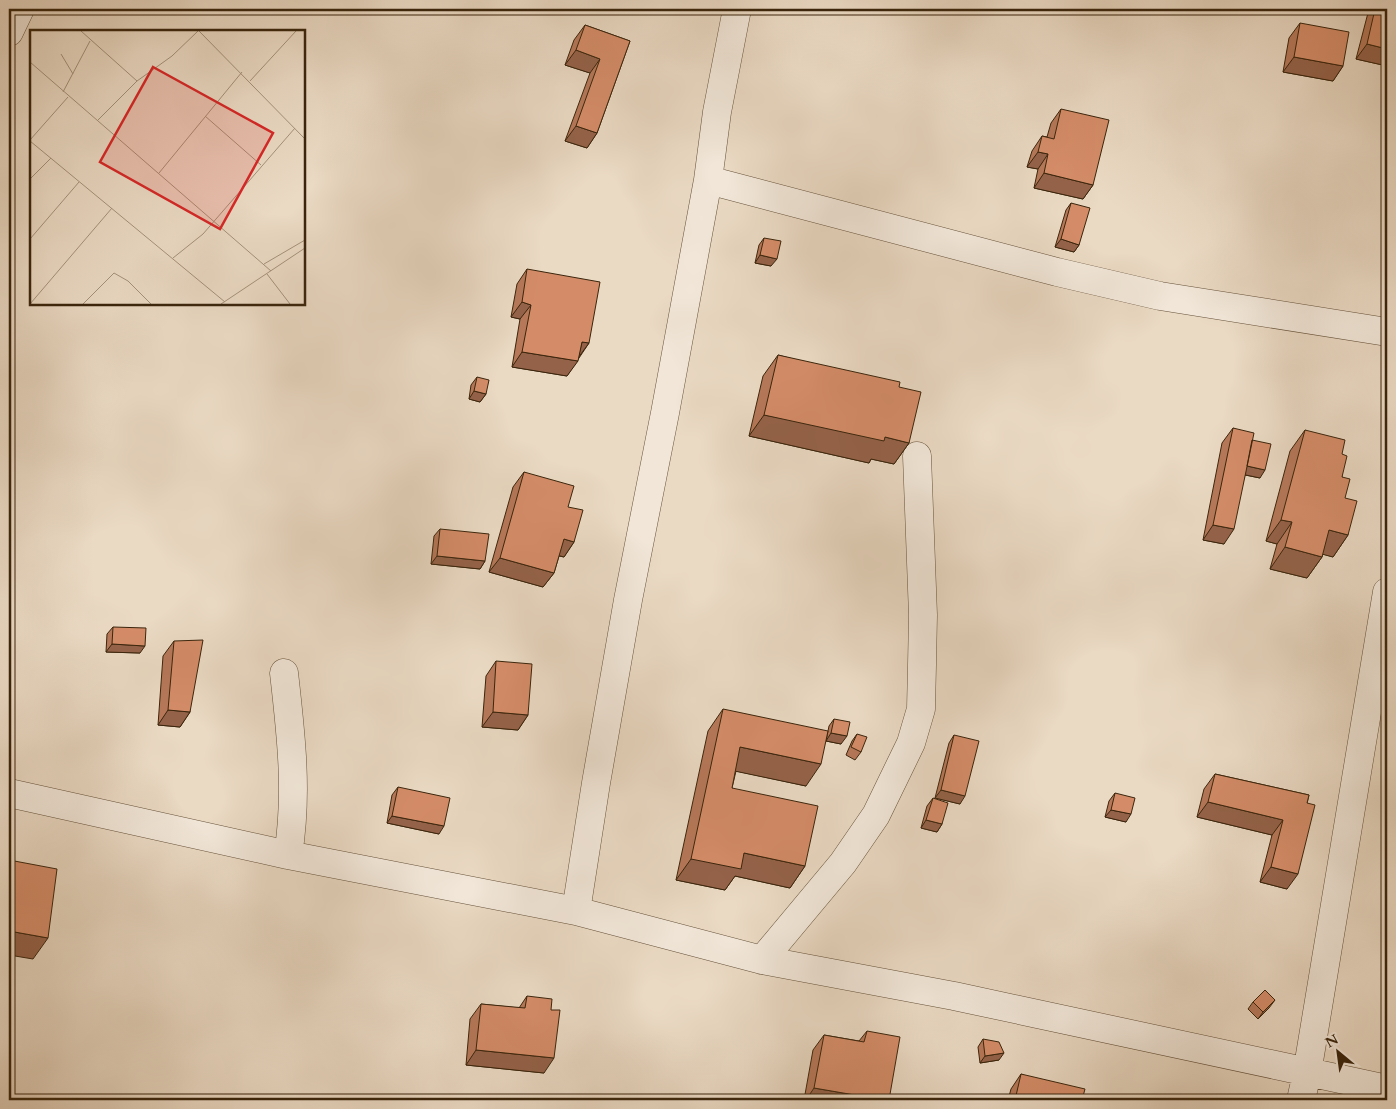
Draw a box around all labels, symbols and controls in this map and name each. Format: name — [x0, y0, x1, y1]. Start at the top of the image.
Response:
inset map — [30, 30, 305, 305]
north arrow — [1314, 1026, 1364, 1076]
text: N — [1322, 1030, 1342, 1052]

